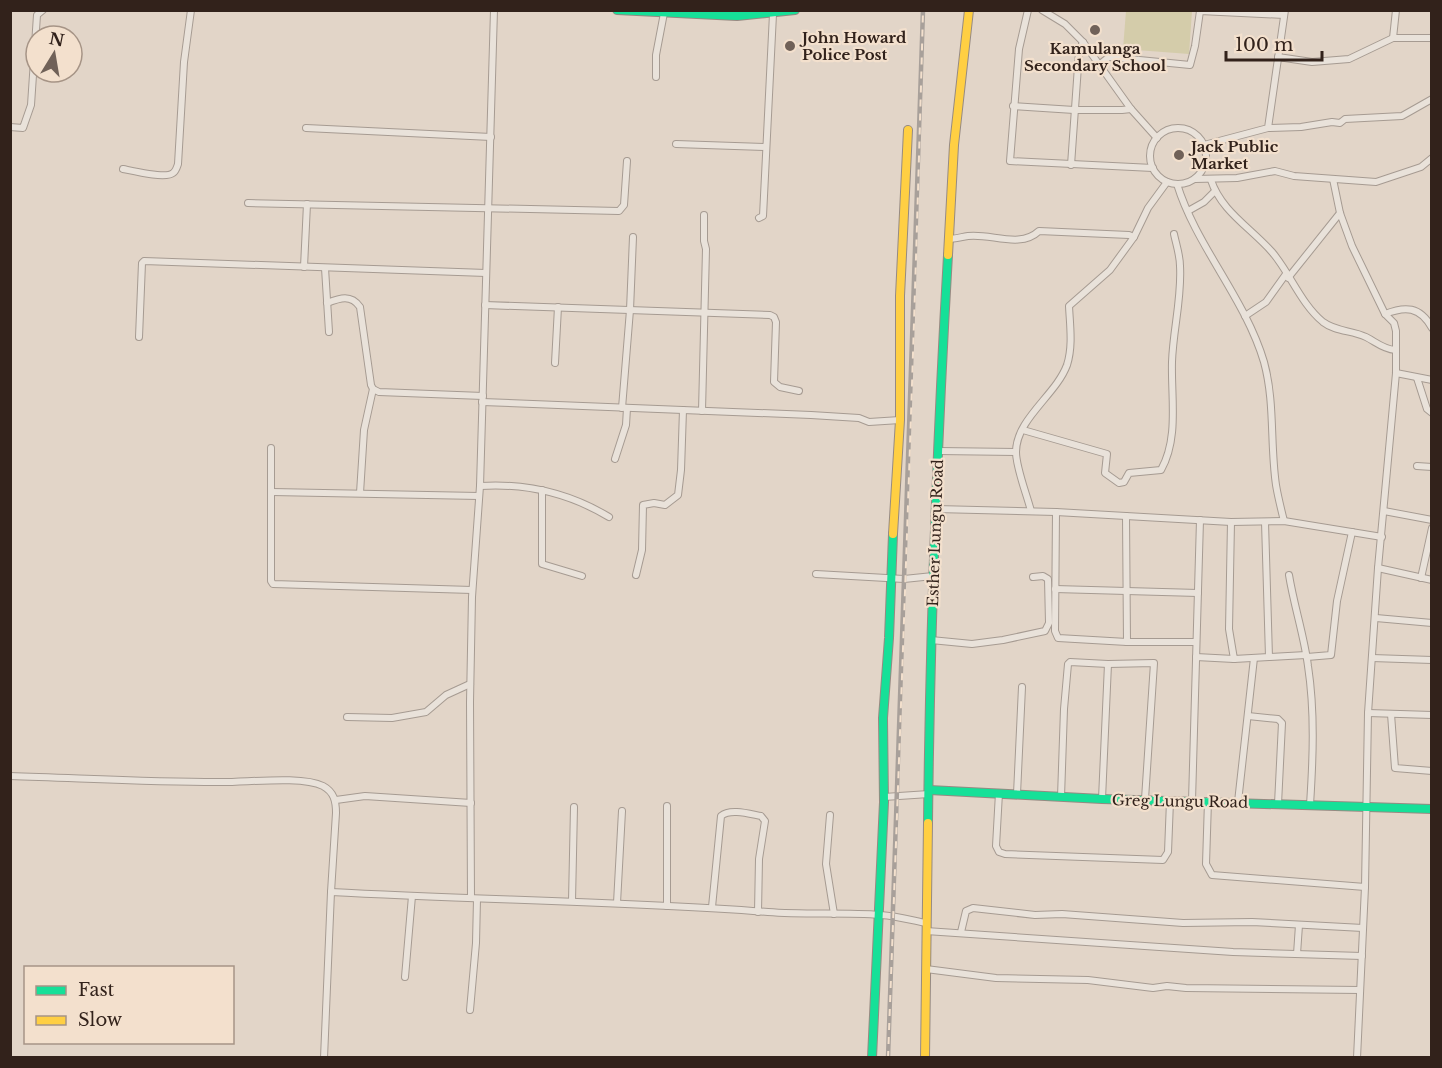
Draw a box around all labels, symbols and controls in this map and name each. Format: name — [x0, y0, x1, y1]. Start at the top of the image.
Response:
marker: Kamulanga Secondary School — [1088, 23, 1102, 37]
north arrow — [24, 24, 84, 84]
scale bar — [1226, 24, 1322, 62]
text: N — [48, 28, 66, 51]
place label: John Howard Police Post — [799, 28, 907, 64]
text: 100 m — [1235, 34, 1293, 56]
marker: John Howard Police Post — [783, 39, 797, 53]
place label: Kamulanga Secondary School — [1024, 39, 1167, 75]
place label: Jack Public Market — [1188, 137, 1279, 173]
marker: Jack Public Market — [1172, 148, 1186, 162]
street label: Esther Lungu Road — [923, 459, 947, 607]
street label: Greg Lungu Road — [1112, 790, 1248, 812]
legend — [24, 966, 234, 1044]
text: Fast — [78, 979, 115, 1001]
text: Slow — [78, 1009, 123, 1031]

